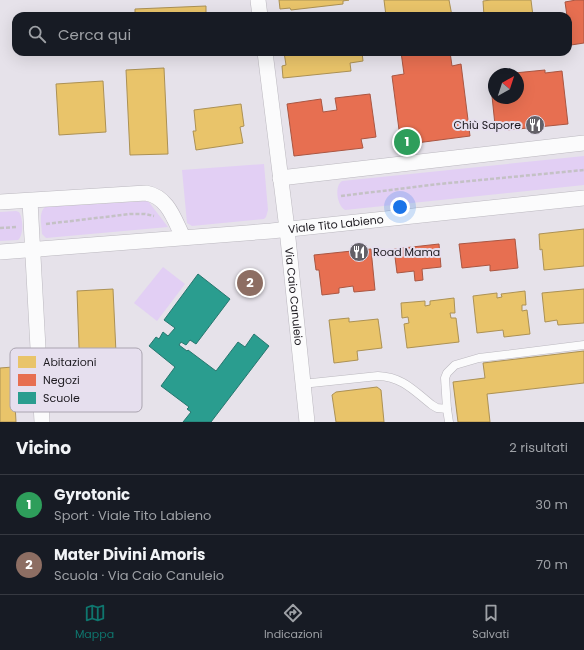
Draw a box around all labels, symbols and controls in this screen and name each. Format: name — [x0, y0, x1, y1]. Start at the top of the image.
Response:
search box — [12, 12, 572, 56]
icon: search — [26, 23, 48, 45]
text: Cerca qui — [58, 24, 131, 45]
north arrow — [488, 68, 524, 104]
restaurant icon: Chiù Sapore — [524, 114, 546, 136]
place label: Chiù Sapore — [453, 117, 521, 133]
pin: 1 — [394, 127, 420, 157]
your location — [390, 197, 410, 217]
street label: Viale Tito Labieno — [287, 211, 384, 237]
restaurant icon: Road Mama — [348, 241, 370, 263]
place label: Road Mama — [373, 244, 440, 260]
street label: Via Caio Canuleio — [281, 246, 307, 346]
pin: 2 — [237, 268, 263, 298]
legend — [10, 348, 142, 412]
text: Abitazioni — [43, 354, 97, 370]
text: Negozi — [43, 372, 80, 388]
text: Scuole — [43, 390, 80, 406]
text: Vicino — [16, 436, 71, 460]
text: 2 risultati — [509, 438, 568, 457]
text: Gyrotonic — [54, 484, 130, 505]
text: 1 — [27, 495, 31, 514]
text: 30 m — [535, 495, 568, 514]
text: Sport · Viale Tito Labieno — [54, 506, 211, 525]
text: Mater Divini Amoris — [54, 544, 205, 565]
text: 2 — [25, 555, 33, 574]
text: 70 m — [536, 555, 568, 574]
text: Scuola · Via Caio Canuleio — [54, 566, 224, 585]
tab: Mappa — [75, 602, 114, 643]
tab: Indicazioni — [264, 602, 322, 643]
tab: Salvati — [472, 602, 509, 643]

